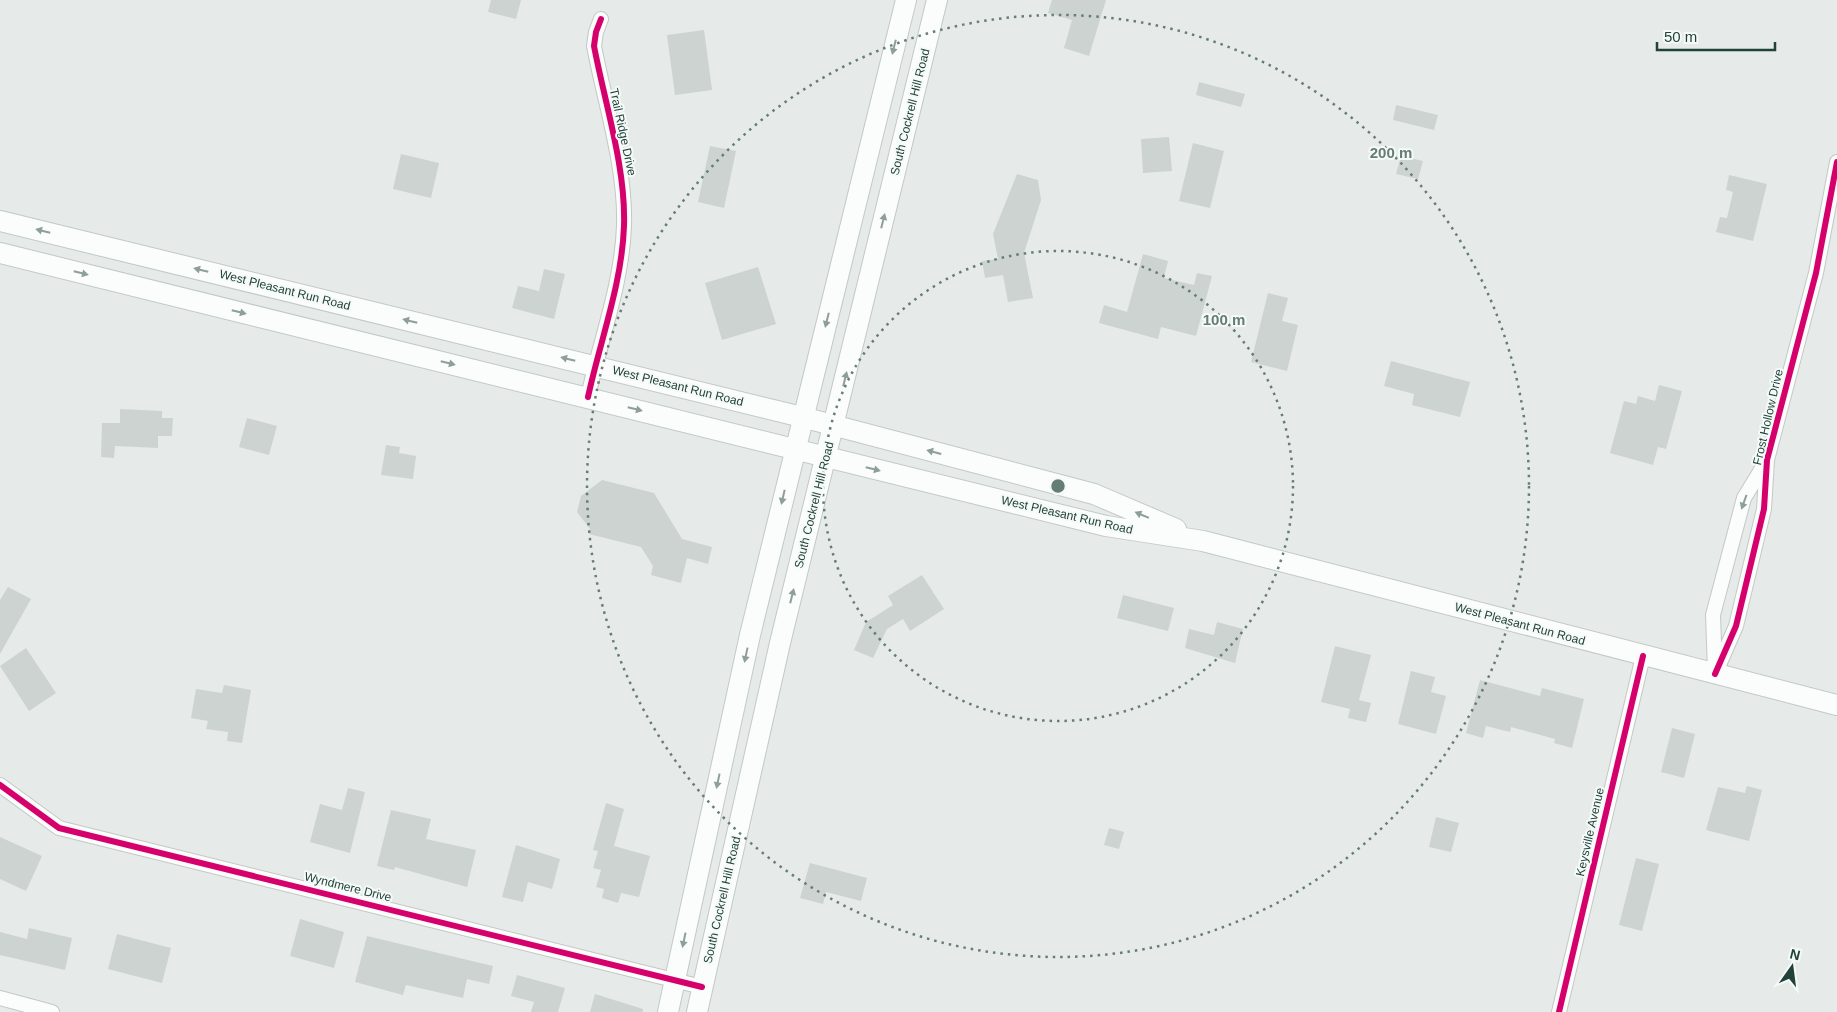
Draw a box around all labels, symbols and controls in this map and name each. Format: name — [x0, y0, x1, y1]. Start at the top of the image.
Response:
scale bar — [1657, 20, 1774, 52]
text: 50 m — [1664, 28, 1697, 45]
one-way arrow — [890, 40, 898, 55]
street label: South Cockrell Hill Road — [887, 47, 933, 177]
street label: Trail Ridge Drive — [607, 87, 639, 177]
text: 200 m — [1370, 144, 1412, 161]
one-way arrow — [880, 213, 888, 228]
one-way arrow — [36, 227, 51, 235]
one-way arrow — [194, 266, 209, 274]
street label: West Pleasant Run Road — [218, 267, 352, 313]
one-way arrow — [74, 270, 89, 278]
one-way arrow — [231, 308, 246, 316]
text: 100 m — [1203, 311, 1245, 328]
one-way arrow — [823, 312, 831, 327]
one-way arrow — [403, 316, 418, 324]
one-way arrow — [561, 355, 576, 363]
one-way arrow — [440, 359, 455, 367]
street label: West Pleasant Run Road — [611, 363, 745, 409]
street label: Frost Hollow Drive — [1750, 367, 1786, 466]
one-way arrow — [841, 371, 849, 386]
one-way arrow — [628, 405, 643, 413]
street label: South Cockrell Hill Road — [791, 440, 837, 570]
one-way arrow — [927, 448, 942, 456]
one-way arrow — [866, 466, 881, 474]
centre of rings — [1049, 477, 1067, 495]
one-way arrow — [779, 489, 787, 504]
street label: West Pleasant Run Road — [1000, 493, 1134, 537]
one-way arrow — [1740, 495, 1748, 510]
one-way arrow — [1135, 510, 1149, 518]
one-way arrow — [788, 589, 796, 604]
street label: West Pleasant Run Road — [1453, 600, 1587, 648]
one-way arrow — [742, 648, 750, 663]
one-way arrow — [714, 773, 722, 789]
street label: Keysville Avenue — [1573, 786, 1607, 878]
street label: South Cockrell Hill Road — [701, 835, 743, 965]
street label: Wyndmere Drive — [303, 869, 393, 905]
one-way arrow — [680, 932, 688, 948]
north arrow — [1767, 942, 1817, 992]
text: N — [1788, 945, 1802, 963]

